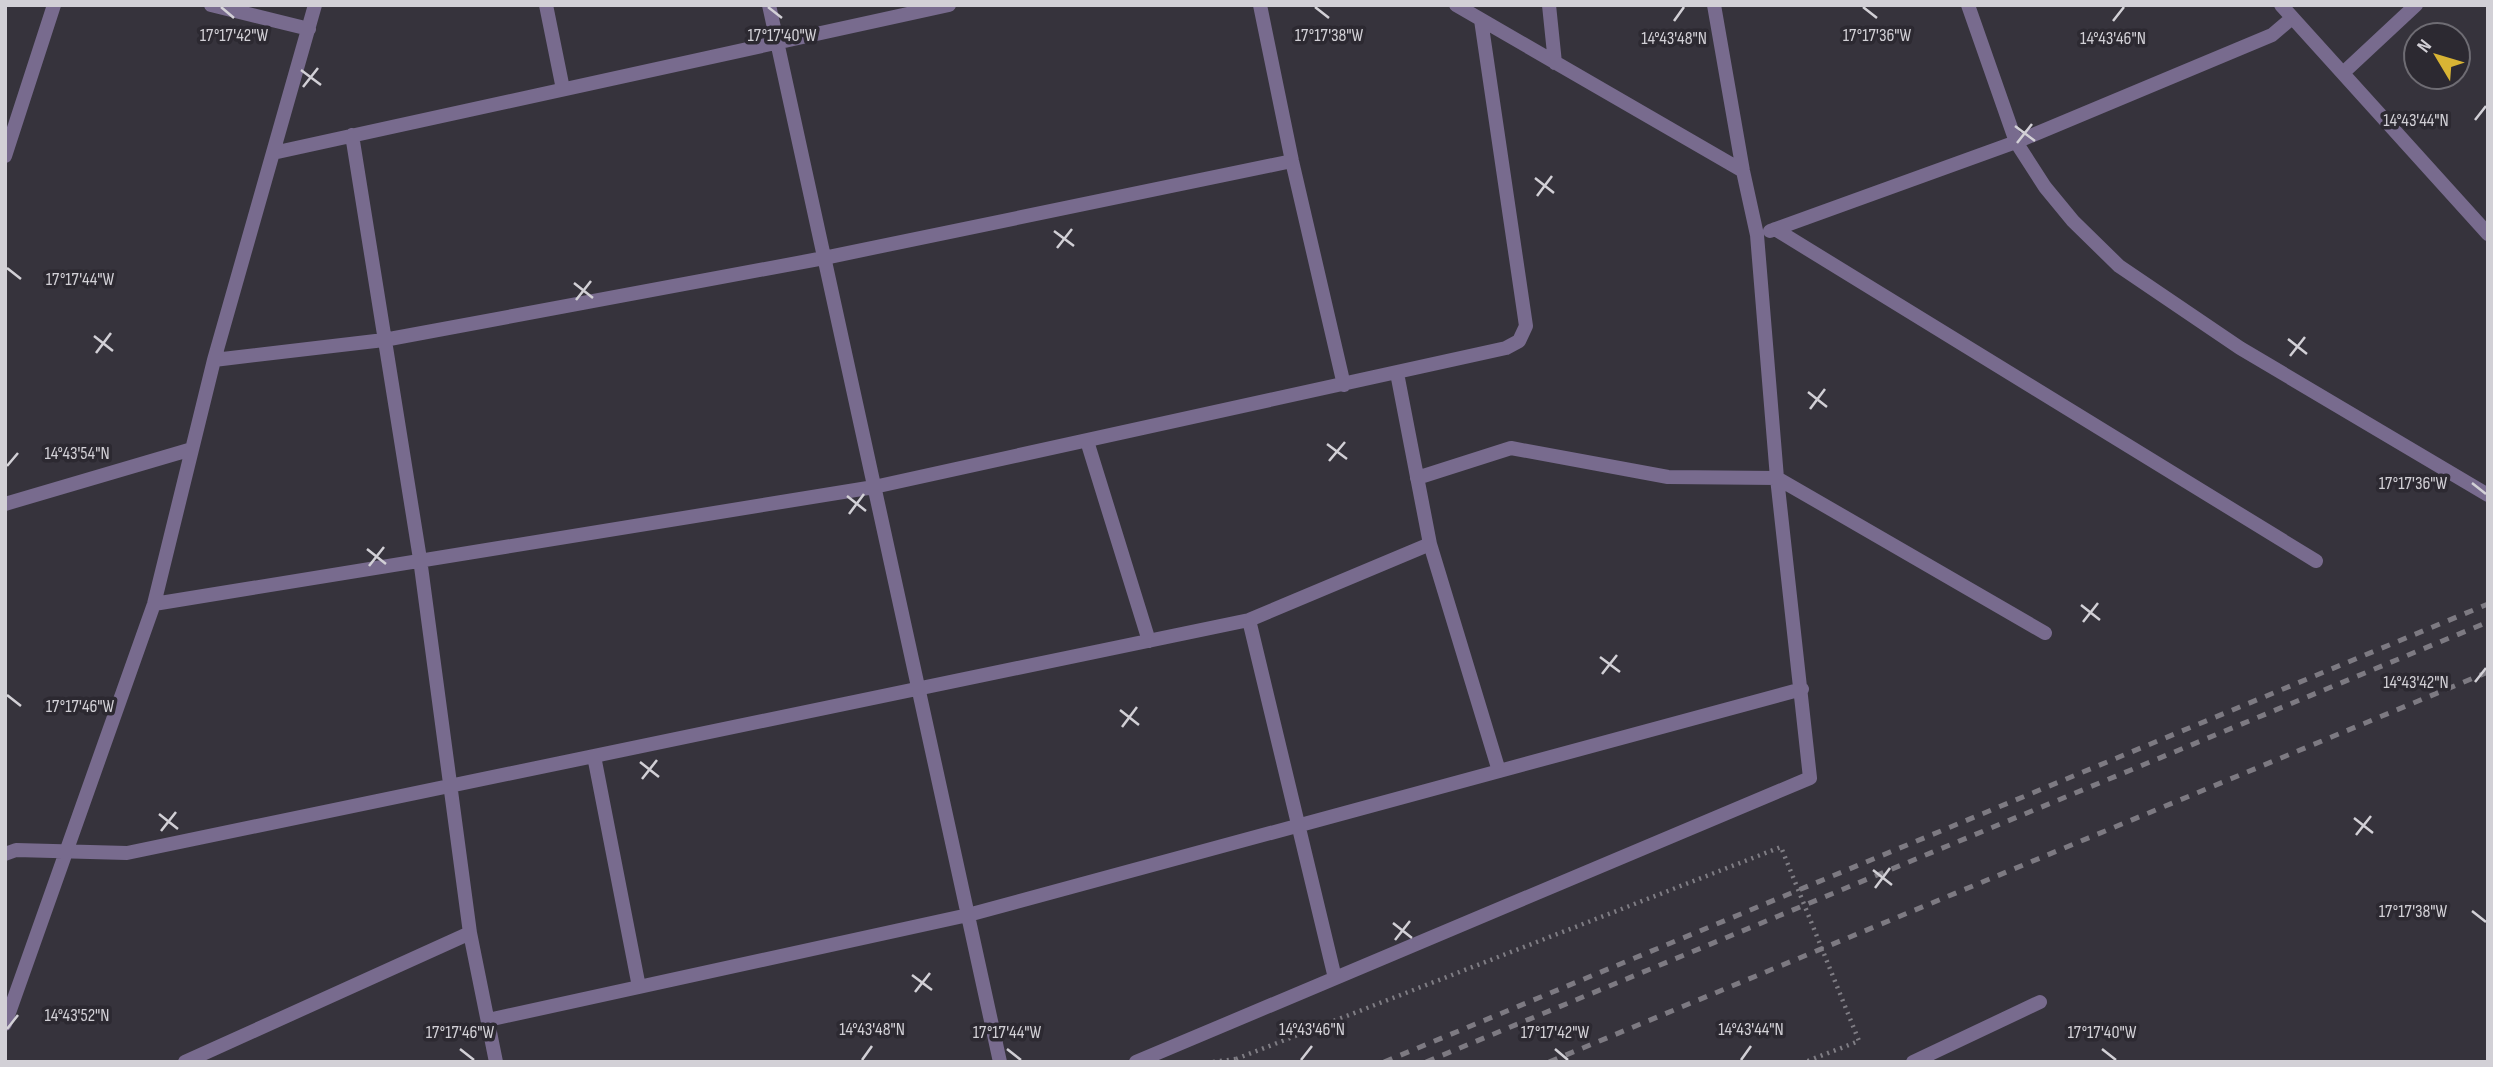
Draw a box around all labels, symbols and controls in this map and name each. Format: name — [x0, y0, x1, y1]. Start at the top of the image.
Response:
north arrow — [2402, 21, 2472, 91]
text: 17°17'42"W — [200, 25, 268, 46]
text: 17°17'40"W — [748, 25, 817, 46]
text: 17°17'38"W — [1295, 25, 1364, 46]
text: 17°17'36"W — [1843, 25, 1912, 46]
text: 14°43'48"N — [1641, 28, 1707, 49]
text: 14°43'46"N — [2080, 28, 2146, 49]
text: N — [2413, 35, 2437, 58]
text: 14°43'44"N — [2383, 110, 2449, 131]
text: 17°17'44"W — [46, 269, 114, 290]
text: 14°43'54"N — [44, 443, 110, 464]
text: 17°17'36"W — [2379, 473, 2448, 494]
text: 14°43'42"N — [2383, 672, 2449, 693]
text: 17°17'46"W — [46, 696, 115, 717]
text: 17°17'38"W — [2379, 901, 2448, 922]
text: 14°43'52"N — [44, 1005, 110, 1026]
text: 14°43'48"N — [839, 1019, 905, 1040]
text: 14°43'46"N — [1279, 1019, 1345, 1040]
text: 14°43'44"N — [1718, 1019, 1784, 1040]
text: 17°17'46"W — [426, 1022, 495, 1043]
text: 17°17'44"W — [973, 1022, 1041, 1043]
text: 17°17'42"W — [1521, 1022, 1589, 1043]
text: 17°17'40"W — [2068, 1022, 2137, 1043]

